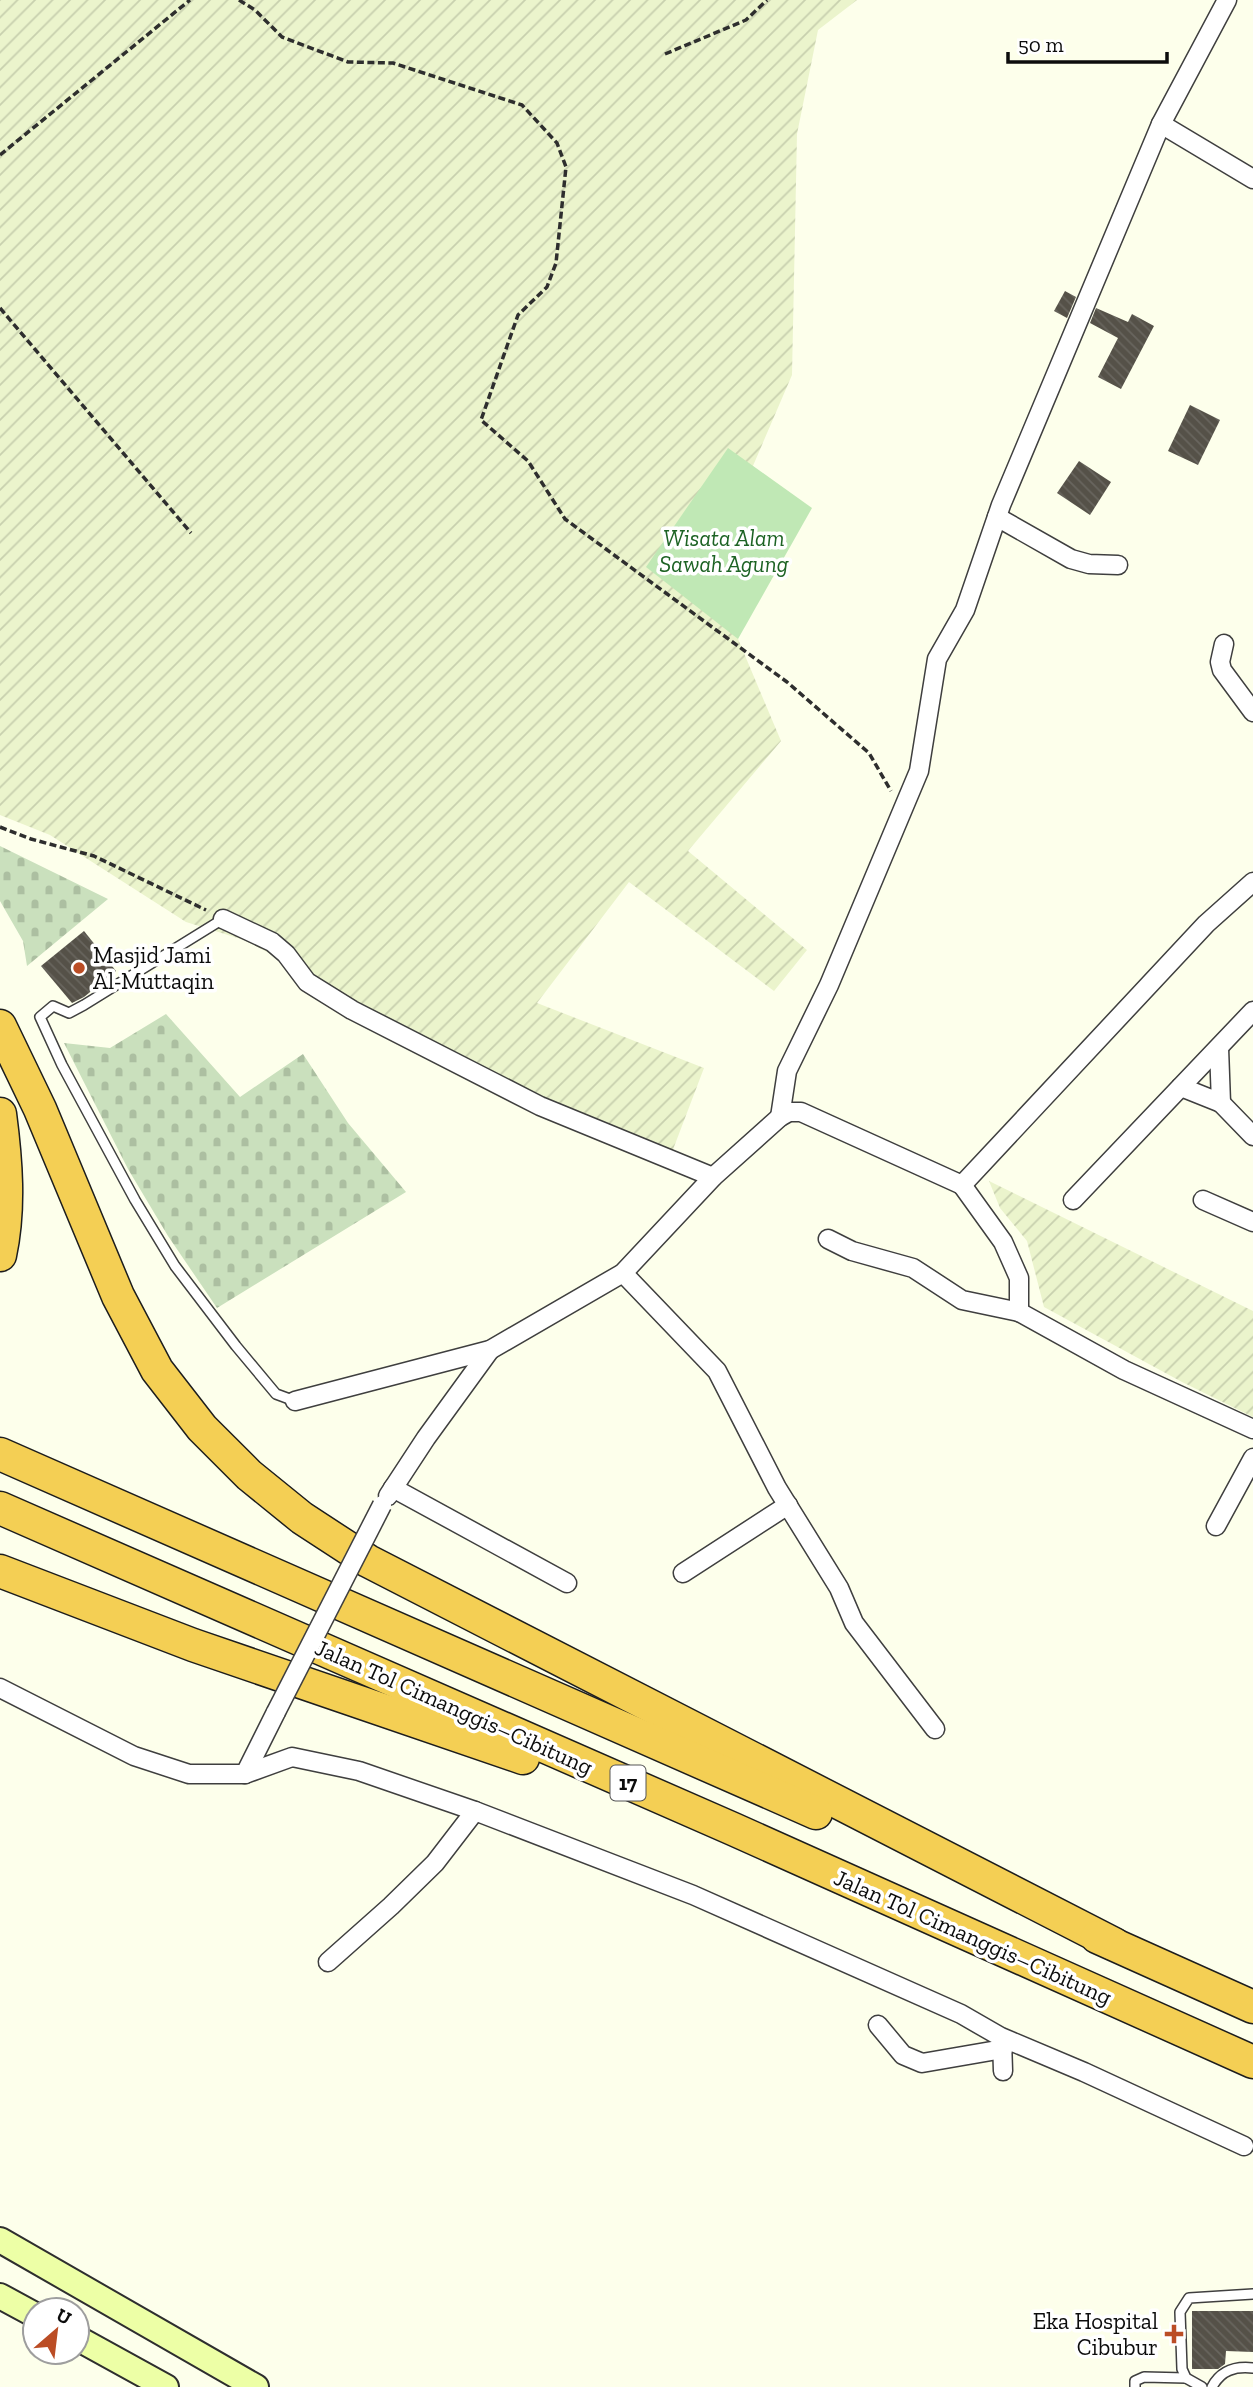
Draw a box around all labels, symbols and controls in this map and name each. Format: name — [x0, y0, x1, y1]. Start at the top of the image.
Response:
scale bar — [1008, 21, 1167, 65]
text: 50 m — [1018, 32, 1064, 57]
park label: Wisata Alam Sawah Agung — [659, 524, 789, 578]
place label: Masjid Jami Al-Muttaqin — [93, 941, 214, 995]
marker: Masjid Jami Al-Muttaqin — [71, 960, 87, 976]
street label: Jalan Tol Cimanggis–Cibitung — [311, 1633, 597, 1781]
road number: 17 — [610, 1766, 646, 1800]
street label: Jalan Tol Cimanggis–Cibitung — [830, 1863, 1116, 2011]
north arrow — [21, 2296, 91, 2366]
text: U — [52, 2303, 75, 2330]
place label: Eka Hospital Cibubur — [1033, 2307, 1158, 2361]
marker: Eka Hospital Cibubur — [1164, 2324, 1184, 2344]

